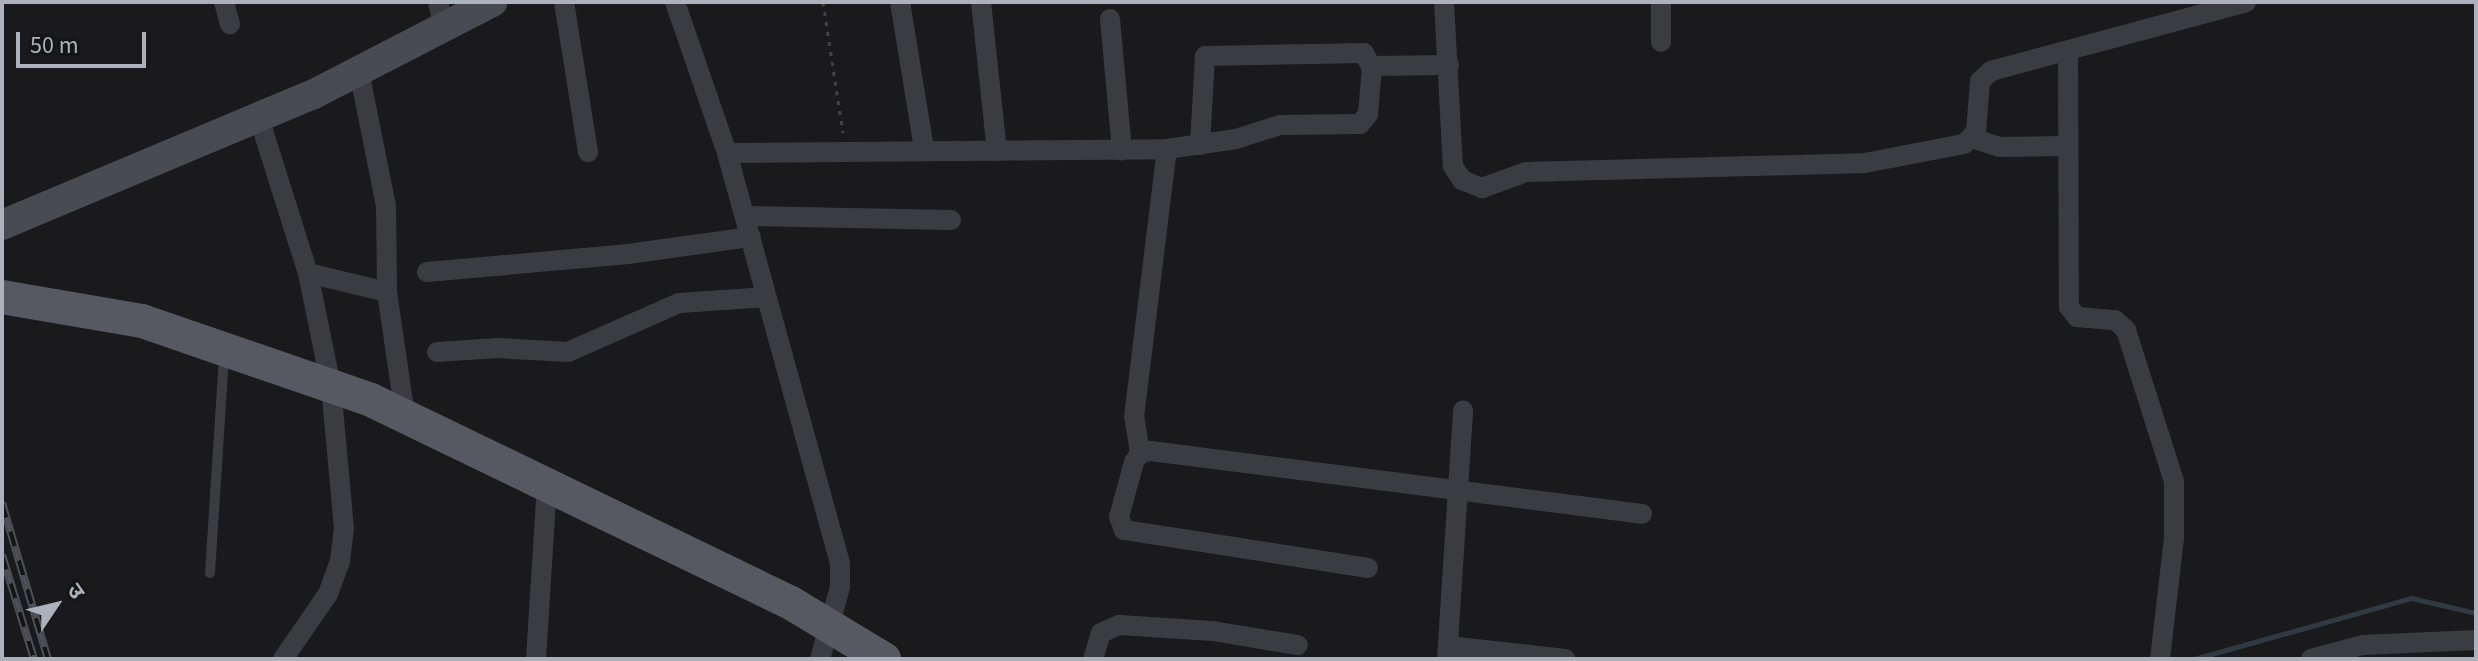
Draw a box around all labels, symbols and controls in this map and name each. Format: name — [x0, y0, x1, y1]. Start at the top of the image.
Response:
scale bar — [20, 16, 150, 66]
text: 50 m — [30, 28, 79, 63]
north arrow — [16, 565, 96, 645]
text: उ — [59, 577, 92, 606]

